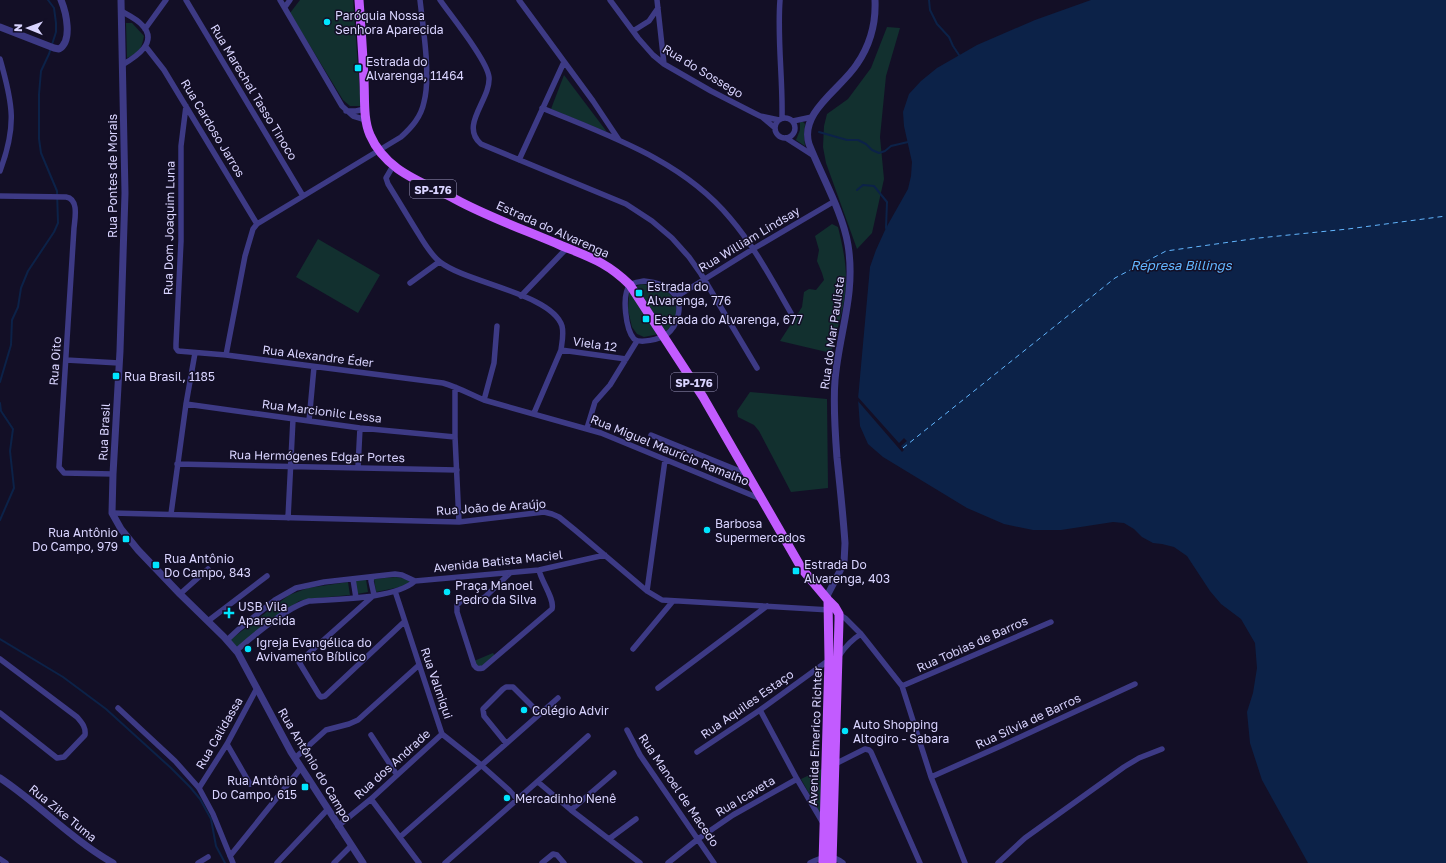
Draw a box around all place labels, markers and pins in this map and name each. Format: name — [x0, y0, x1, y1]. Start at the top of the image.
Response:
place label: Paróquia Nossa Senhora Aparecida — [335, 8, 444, 37]
marker: Paróquia Nossa Senhora Aparecida — [322, 17, 332, 27]
place label: Estrada do Alvarenga, 11464 — [366, 54, 464, 83]
marker: Estrada do Alvarenga, 11464 — [353, 63, 363, 73]
place label: Estrada do Alvarenga, 776 — [647, 279, 731, 308]
marker: Estrada do Alvarenga, 776 — [634, 288, 644, 298]
place label: Estrada do Alvarenga, 677 — [654, 312, 803, 327]
marker: Estrada do Alvarenga, 677 — [641, 314, 651, 324]
place label: Rua Brasil, 1185 — [124, 369, 215, 384]
marker: Rua Brasil, 1185 — [111, 371, 121, 381]
place label: Barbosa Supermercados — [715, 516, 805, 545]
place label: Rua Antônio Do Campo, 979 — [32, 525, 118, 554]
marker: Barbosa Supermercados — [702, 525, 712, 535]
marker: Rua Antônio Do Campo, 979 — [121, 534, 131, 544]
place label: Rua Antônio Do Campo, 843 — [164, 551, 251, 580]
place label: Estrada Do Alvarenga, 403 — [804, 557, 890, 586]
marker: Rua Antônio Do Campo, 843 — [151, 560, 161, 570]
marker: Estrada Do Alvarenga, 403 — [791, 566, 801, 576]
place label: Praça Manoel Pedro da Silva — [455, 578, 537, 607]
marker: Praça Manoel Pedro da Silva — [442, 587, 452, 597]
place label: USB Vila Aparecida — [238, 599, 296, 628]
marker: USB Vila Aparecida — [223, 607, 235, 619]
place label: Igreja Evangélica do Avivamento Bíblico — [256, 635, 372, 664]
marker: Igreja Evangélica do Avivamento Bíblico — [243, 644, 253, 654]
place label: Colégio Advir — [532, 703, 609, 718]
marker: Colégio Advir — [519, 705, 529, 715]
place label: Auto Shopping Altogiro - Sabara — [853, 717, 949, 746]
marker: Auto Shopping Altogiro - Sabara — [840, 726, 850, 736]
place label: Rua Antônio Do Campo, 615 — [212, 773, 297, 802]
marker: Rua Antônio Do Campo, 615 — [300, 782, 310, 792]
place label: Mercadinho Nenê — [515, 791, 616, 806]
marker: Mercadinho Nenê — [502, 793, 512, 803]

